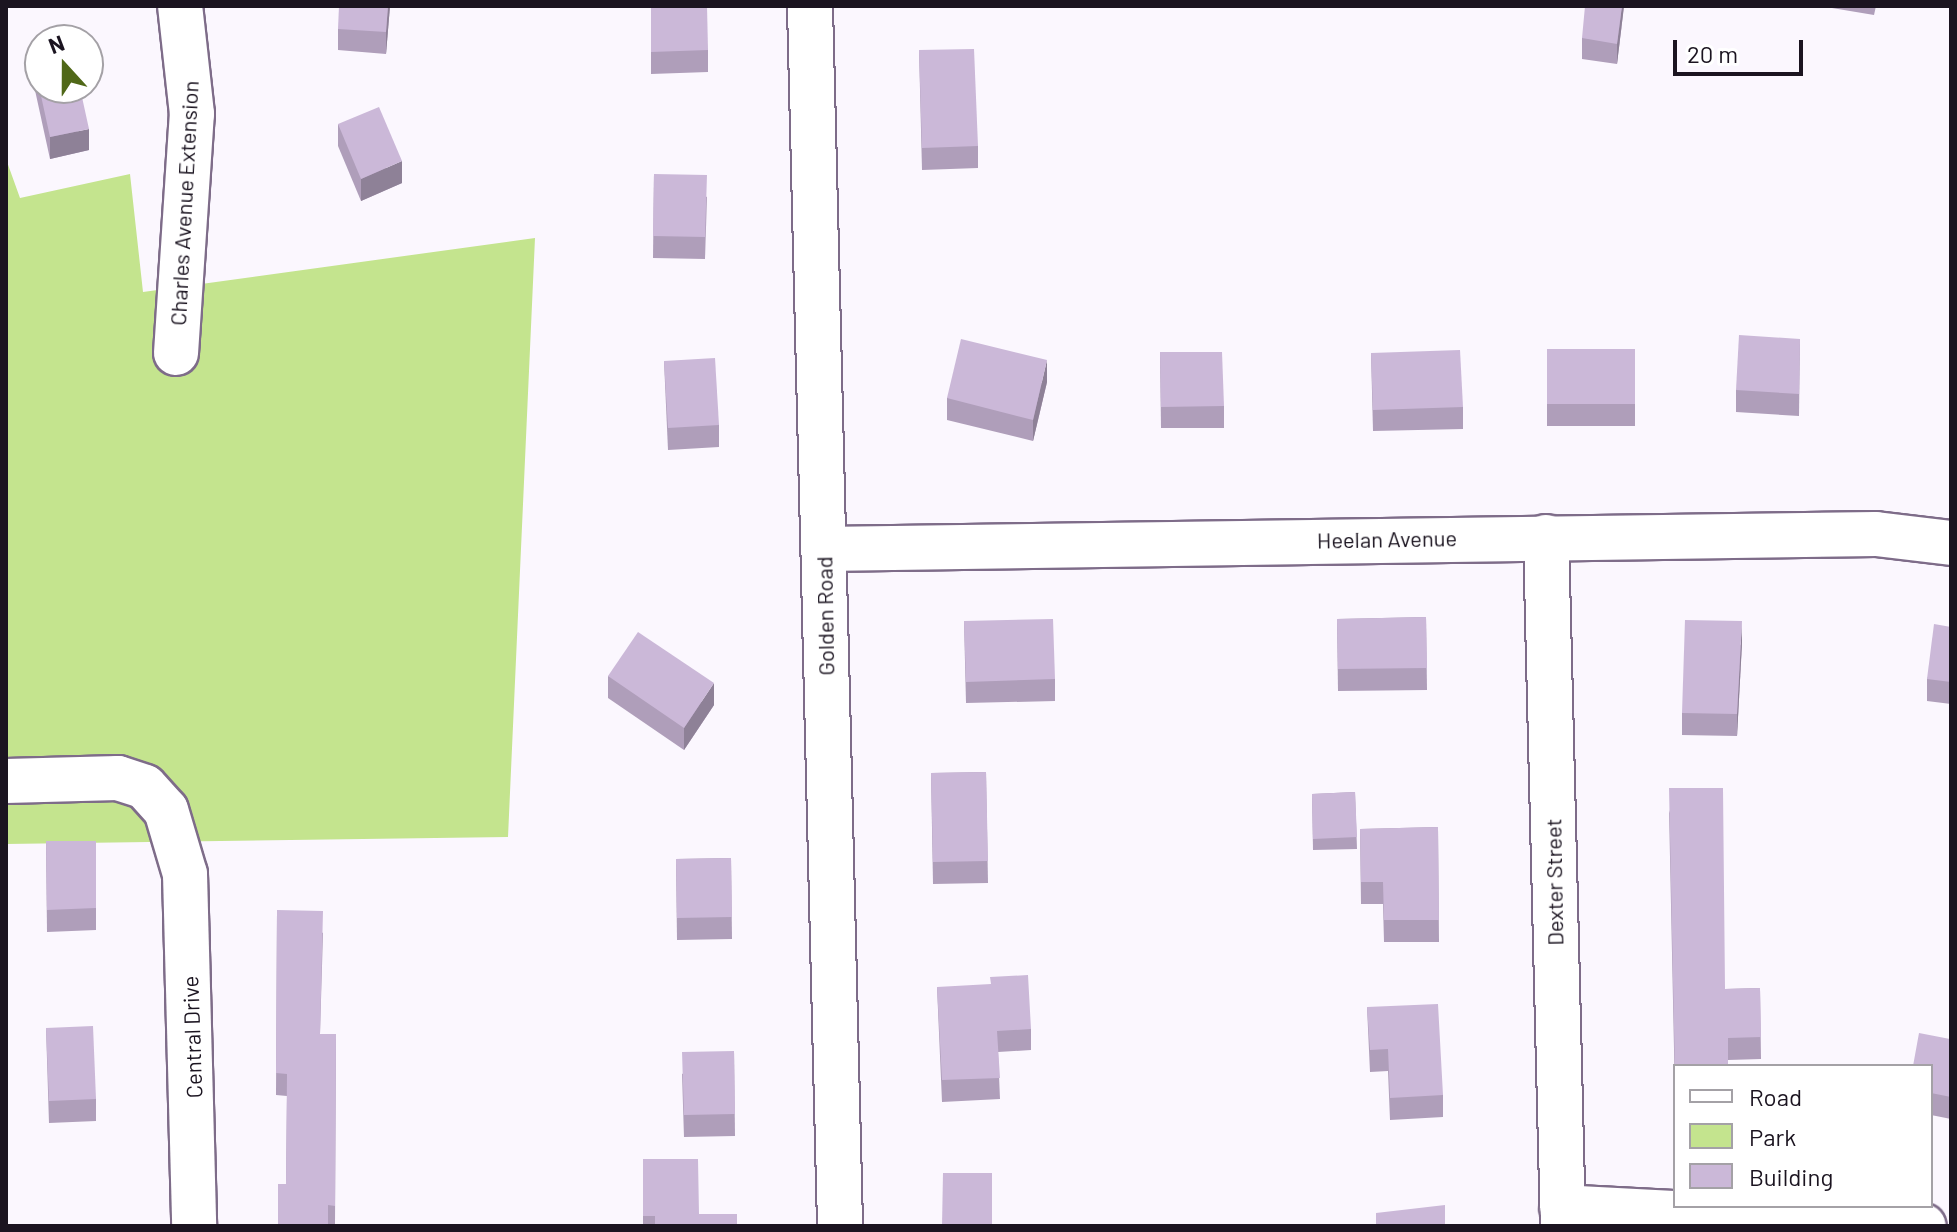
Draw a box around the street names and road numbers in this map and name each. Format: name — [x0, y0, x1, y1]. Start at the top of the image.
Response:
street label: Charles Avenue Extension — [164, 80, 204, 326]
street label: Heelan Avenue — [1317, 525, 1457, 553]
street label: Golden Road — [811, 556, 839, 676]
street label: Dexter Street — [1540, 818, 1568, 946]
street label: Central Drive — [177, 975, 207, 1099]

